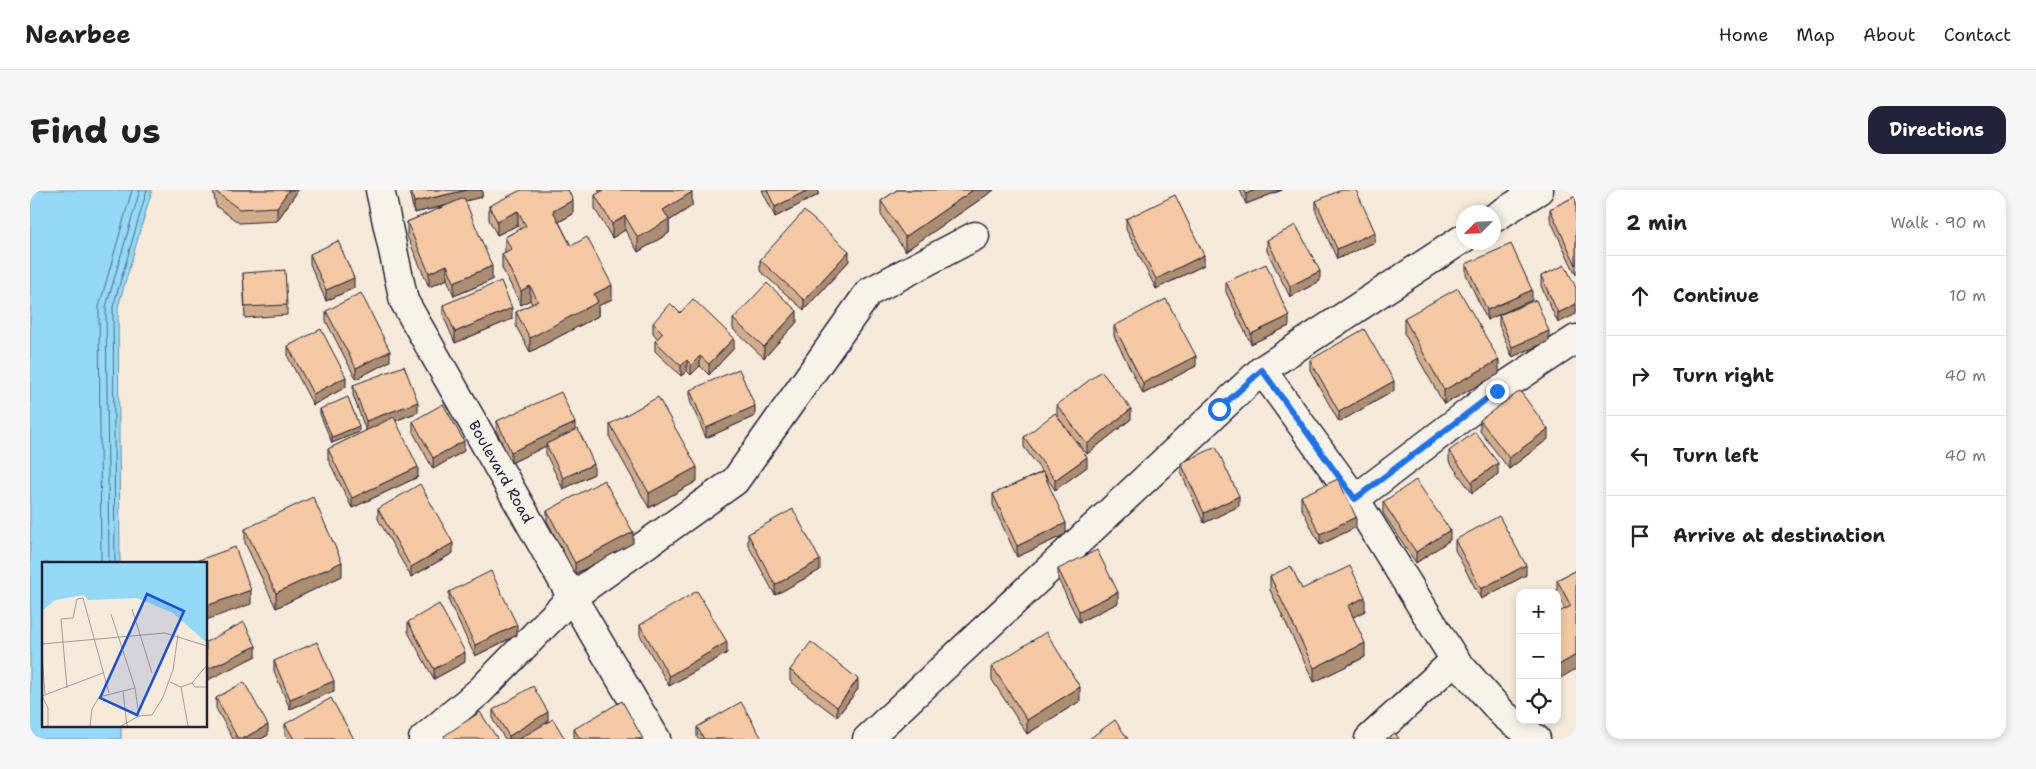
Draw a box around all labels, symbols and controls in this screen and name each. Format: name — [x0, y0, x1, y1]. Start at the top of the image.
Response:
text: Nearbee — [25, 19, 131, 51]
text: Home — [1719, 23, 1768, 47]
text: Map — [1796, 23, 1835, 47]
text: About — [1863, 23, 1916, 47]
text: Contact — [1944, 23, 2011, 47]
button: Directions — [1868, 106, 2006, 154]
text: Find us — [30, 107, 161, 154]
north arrow — [1456, 205, 1501, 250]
text: 2 min — [1626, 209, 1687, 237]
text: Walk · 90 m — [1891, 212, 1986, 233]
icon: ahead — [1626, 282, 1654, 310]
text: Continue — [1673, 283, 1759, 308]
text: 10 m — [1949, 285, 1986, 306]
icon: right — [1626, 362, 1654, 390]
text: Turn right — [1673, 363, 1774, 388]
text: 40 m — [1944, 365, 1986, 386]
route end — [1486, 380, 1509, 403]
route start — [1208, 398, 1231, 421]
street label: Boulevard Road — [464, 417, 538, 527]
icon: left — [1626, 442, 1654, 470]
text: Turn left — [1673, 443, 1759, 468]
text: 40 m — [1944, 445, 1986, 466]
icon: arrive — [1626, 522, 1654, 550]
text: Arrive at destination — [1673, 523, 1885, 548]
inset map — [42, 562, 208, 726]
map controls — [1516, 589, 1561, 724]
button: + — [1516, 589, 1561, 634]
button: − — [1516, 634, 1561, 679]
button: locate — [1516, 679, 1561, 724]

